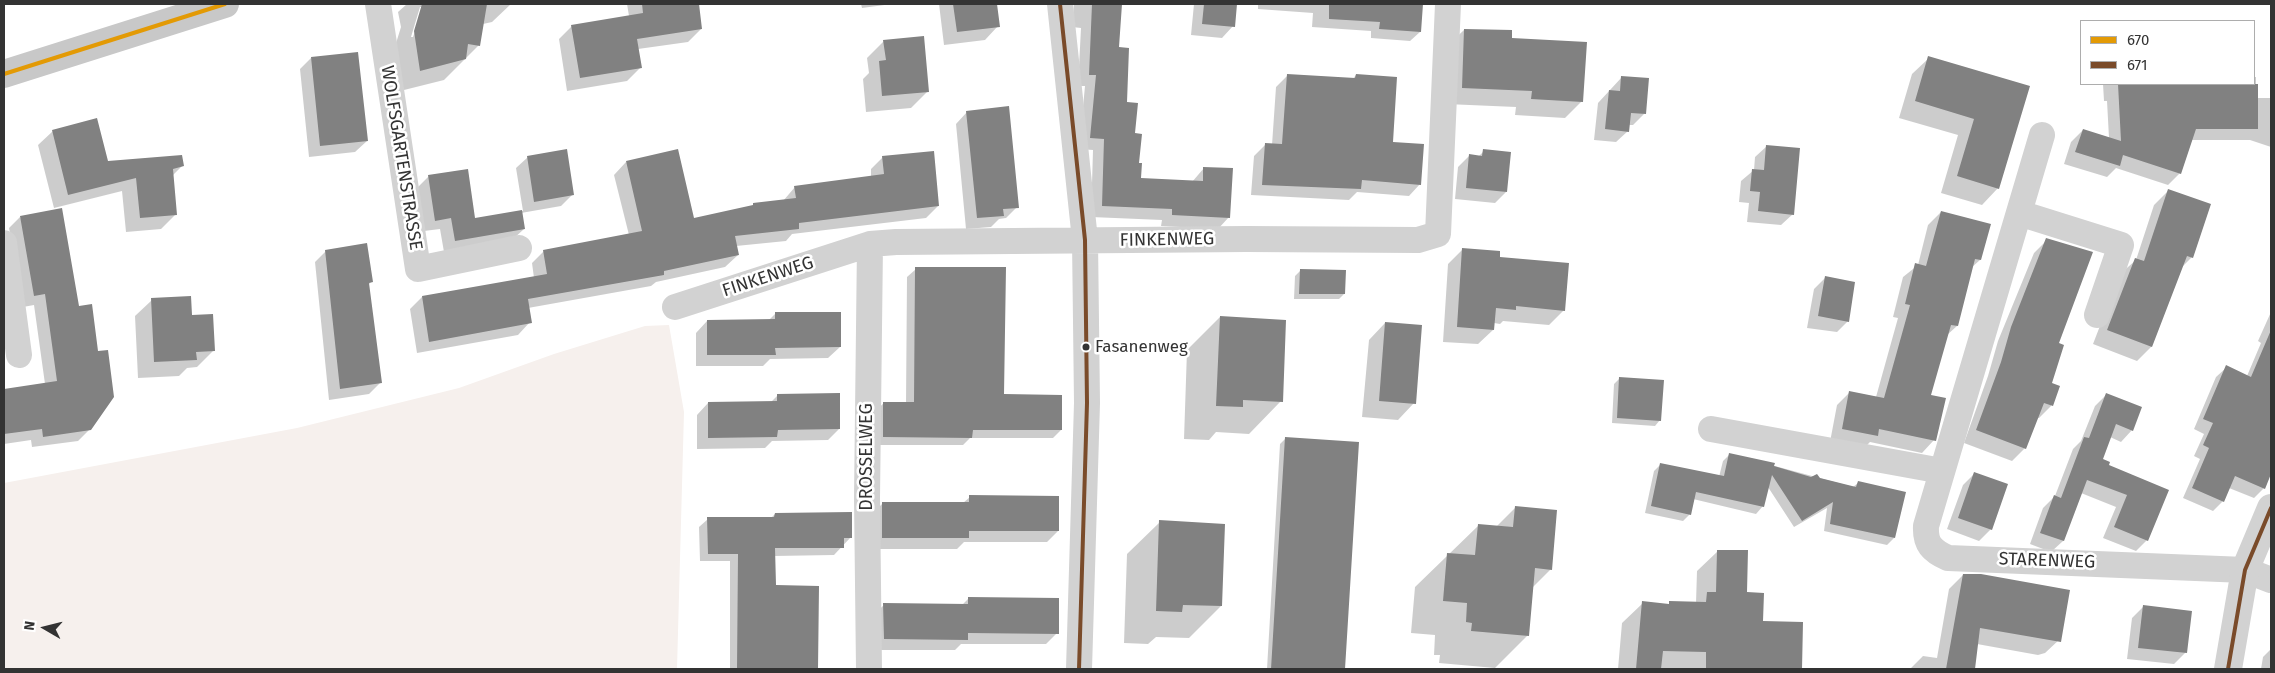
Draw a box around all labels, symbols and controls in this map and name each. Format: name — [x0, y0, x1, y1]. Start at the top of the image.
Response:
legend — [2080, 20, 2255, 85]
text: 670 — [2127, 31, 2149, 49]
text: 671 — [2127, 56, 2148, 74]
street label: WOLFSGARTENSTRASSE — [376, 64, 426, 252]
street label: FINKENWEG — [1120, 228, 1214, 252]
street label: FINKENWEG — [720, 252, 816, 302]
place label: Fasanenweg — [1095, 337, 1188, 357]
marker: Fasanenweg — [1081, 342, 1091, 352]
street label: DROSSELWEG — [856, 403, 878, 511]
street label: STARENWEG — [1998, 549, 2096, 573]
north arrow — [20, 603, 70, 653]
text: N — [21, 620, 39, 632]

